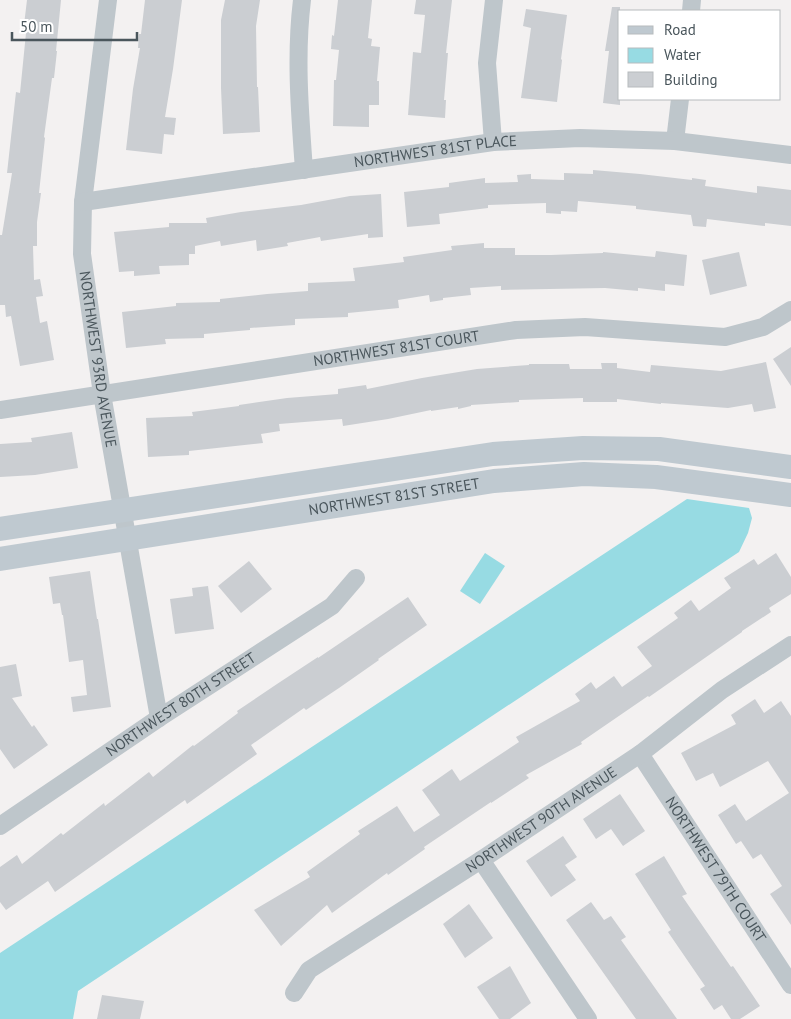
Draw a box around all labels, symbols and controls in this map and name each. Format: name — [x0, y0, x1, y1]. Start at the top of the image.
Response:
scale bar — [12, 10, 138, 42]
legend — [618, 10, 781, 100]
text: 50 m — [20, 17, 53, 36]
text: Road — [664, 20, 696, 39]
text: Water — [664, 45, 701, 64]
text: Building — [664, 70, 718, 89]
street label: NORTHWEST 81ST PLACE — [352, 131, 517, 171]
street label: NORTHWEST 93RD AVENUE — [76, 270, 121, 449]
street label: NORTHWEST 81ST COURT — [312, 326, 481, 370]
street label: NORTHWEST 81ST STREET — [307, 473, 482, 519]
street label: NORTHWEST 80TH STREET — [102, 648, 260, 760]
street label: NORTHWEST 90TH AVENUE — [462, 762, 620, 877]
street label: NORTHWEST 79TH COURT — [661, 793, 771, 946]

